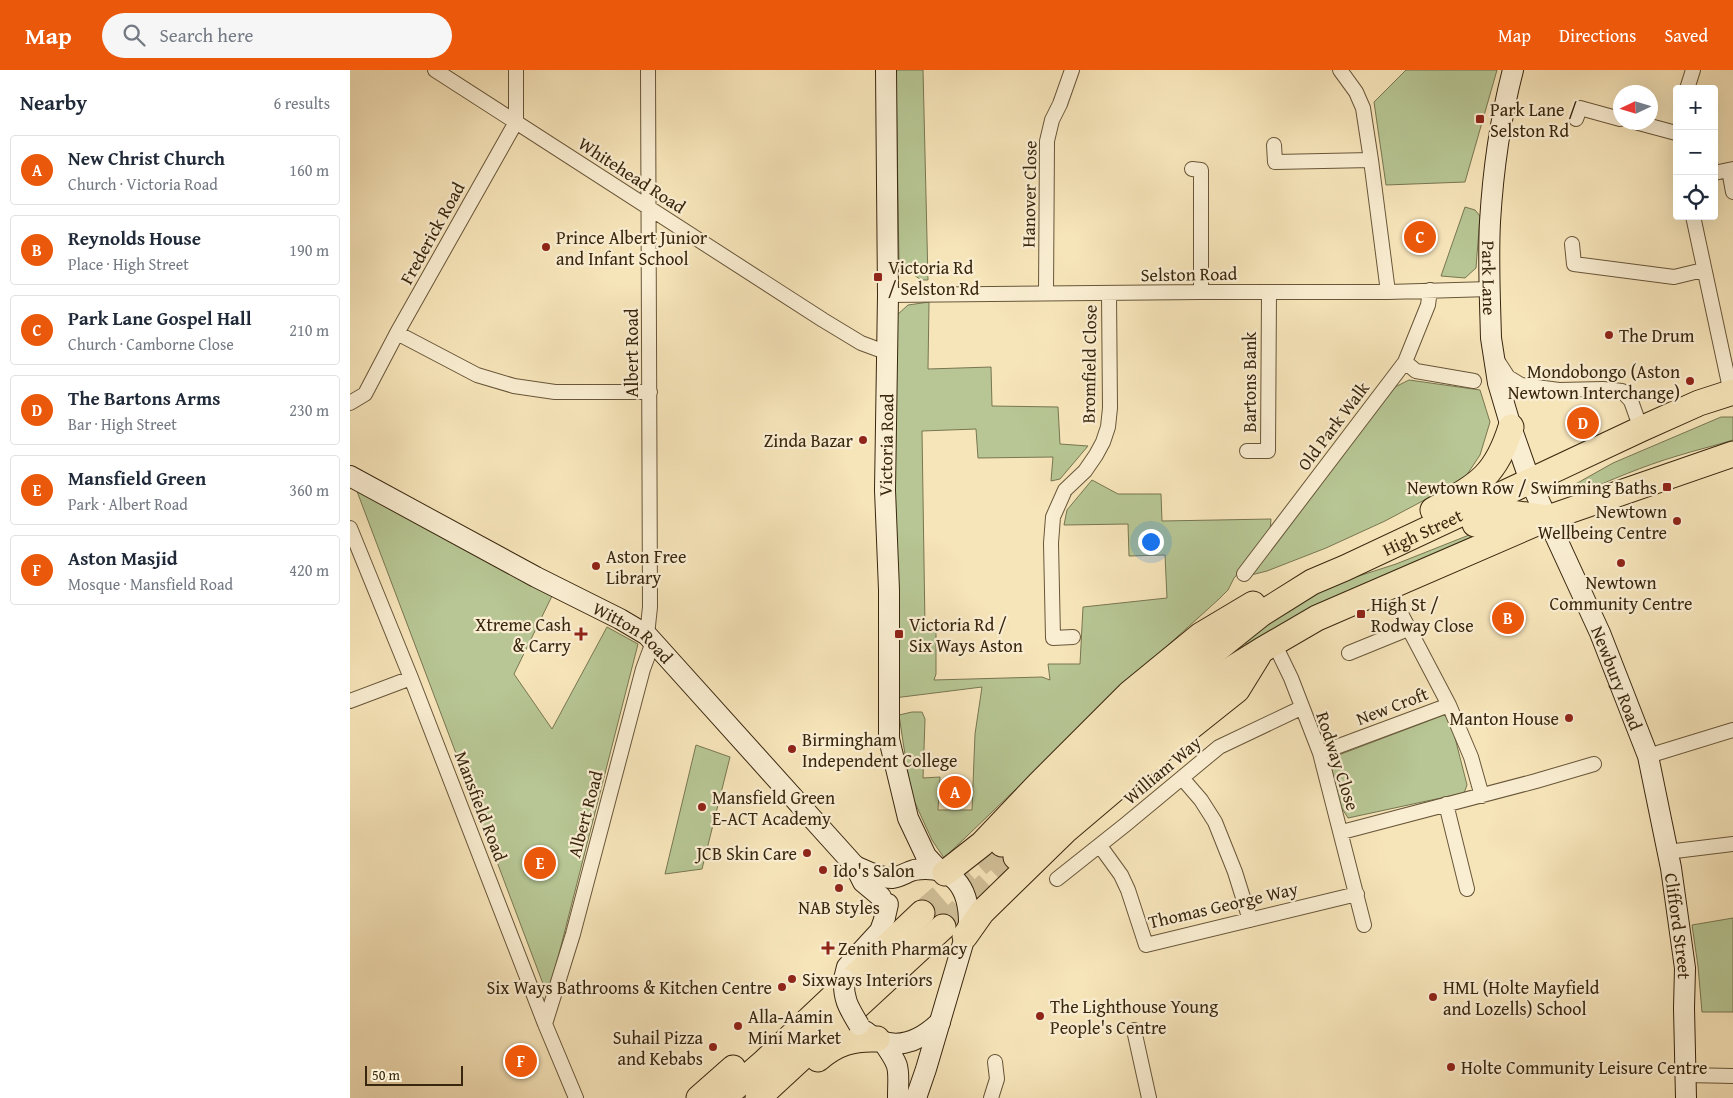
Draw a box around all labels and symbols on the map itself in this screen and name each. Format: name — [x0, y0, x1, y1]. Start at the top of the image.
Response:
north arrow — [1613, 85, 1658, 130]
place label: Park Lane / Selston Rd — [1490, 96, 1578, 144]
marker: Park Lane / Selston Rd — [1474, 113, 1486, 125]
street label: Whitehead Road — [573, 130, 691, 220]
street label: Hanover Close — [1015, 140, 1043, 248]
street label: Frederick Road — [393, 177, 471, 289]
pin: C — [1404, 218, 1436, 256]
place label: Prince Albert Junior and Infant School — [556, 224, 708, 272]
marker: Prince Albert Junior and Infant School — [540, 241, 552, 253]
street label: Park Lane — [1476, 241, 1504, 316]
place label: Victoria Rd / Selston Rd — [888, 254, 980, 302]
street label: Selston Road — [1140, 260, 1238, 288]
marker: Victoria Rd / Selston Rd — [872, 271, 884, 283]
street label: Bromfield Close — [1074, 304, 1104, 424]
street label: Albert Road — [618, 308, 645, 398]
place label: The Drum — [1619, 322, 1695, 349]
marker: The Drum — [1603, 329, 1615, 341]
street label: Bartons Bank — [1236, 331, 1263, 432]
place label: Mondobongo (Aston Newtown Interchange) — [1508, 358, 1680, 406]
street label: Old Park Walk — [1290, 375, 1376, 476]
marker: Mondobongo (Aston Newtown Interchange) — [1684, 375, 1696, 387]
street label: Victoria Road — [872, 393, 900, 497]
pin: D — [1567, 404, 1599, 442]
place label: Zinda Bazar — [764, 427, 854, 454]
marker: Zinda Bazar — [857, 434, 869, 446]
place label: Newtown Row / Swimming Baths — [1407, 474, 1657, 501]
marker: Newtown Row / Swimming Baths — [1661, 481, 1673, 493]
place label: Newtown Wellbeing Centre — [1538, 498, 1667, 546]
street label: High Street — [1378, 501, 1467, 562]
marker: Newtown Wellbeing Centre — [1671, 515, 1683, 527]
your location — [1138, 529, 1164, 555]
place label: Aston Free Library — [606, 543, 687, 591]
marker: Newtown Community Centre — [1615, 557, 1627, 569]
marker: Aston Free Library — [590, 560, 602, 572]
place label: Newtown Community Centre — [1550, 569, 1692, 617]
place label: High St / Rodway Close — [1371, 591, 1474, 639]
street label: Witton Road — [588, 594, 680, 670]
pin: B — [1492, 599, 1524, 637]
marker: High St / Rodway Close — [1355, 608, 1367, 620]
place label: Xtreme Cash & Carry — [475, 611, 571, 659]
place label: Victoria Rd / Six Ways Aston — [909, 611, 1023, 659]
street label: Newbury Road — [1585, 621, 1650, 734]
marker: Xtreme Cash & Carry — [575, 628, 587, 640]
marker: Victoria Rd / Six Ways Aston — [893, 628, 905, 640]
street label: New Croft — [1352, 680, 1433, 732]
place label: Manton House — [1450, 705, 1559, 732]
street label: Rodway Close — [1309, 708, 1367, 814]
marker: Manton House — [1563, 712, 1575, 724]
place label: Birmingham Independent College — [802, 726, 957, 774]
street label: William Way — [1117, 729, 1207, 811]
marker: Birmingham Independent College — [786, 743, 798, 755]
street label: Mansfield Road — [448, 747, 515, 865]
street label: Albert Road — [560, 767, 610, 861]
pin: A — [939, 773, 971, 811]
place label: Mansfield Green E-ACT Academy — [712, 784, 835, 832]
marker: Mansfield Green E-ACT Academy — [696, 801, 708, 813]
place label: JCB Skin Care — [694, 840, 797, 867]
pin: E — [524, 844, 556, 882]
marker: JCB Skin Care — [801, 847, 813, 859]
place label: Ido's Salon — [833, 857, 915, 884]
marker: Ido's Salon — [817, 864, 829, 876]
street label: Clifford Street — [1658, 871, 1699, 980]
street label: Thomas George Way — [1146, 875, 1301, 935]
marker: NAB Styles — [833, 882, 845, 894]
place label: NAB Styles — [798, 894, 880, 921]
place label: Zenith Pharmacy — [838, 935, 967, 962]
marker: Zenith Pharmacy — [822, 942, 834, 954]
place label: Sixways Interiors — [802, 966, 933, 993]
marker: Sixways Interiors — [786, 973, 798, 985]
place label: Six Ways Bathrooms & Kitchen Centre — [487, 974, 772, 1001]
place label: HML (Holte Mayfield and Lozells) School — [1443, 974, 1600, 1022]
marker: Six Ways Bathrooms & Kitchen Centre — [776, 981, 788, 993]
marker: HML (Holte Mayfield and Lozells) School — [1427, 991, 1439, 1003]
place label: The Lighthouse Young People's Centre — [1050, 993, 1218, 1041]
place label: Alla-Aamin Mini Market — [748, 1003, 842, 1051]
marker: The Lighthouse Young People's Centre — [1034, 1010, 1046, 1022]
marker: Alla-Aamin Mini Market — [732, 1020, 744, 1032]
place label: Suhail Pizza and Kebabs — [613, 1024, 703, 1072]
marker: Suhail Pizza and Kebabs — [707, 1041, 719, 1053]
pin: F — [505, 1042, 537, 1080]
place label: Holte Community Leisure Centre — [1461, 1054, 1708, 1081]
marker: Holte Community Leisure Centre — [1445, 1061, 1457, 1073]
scale bar — [365, 1063, 462, 1086]

